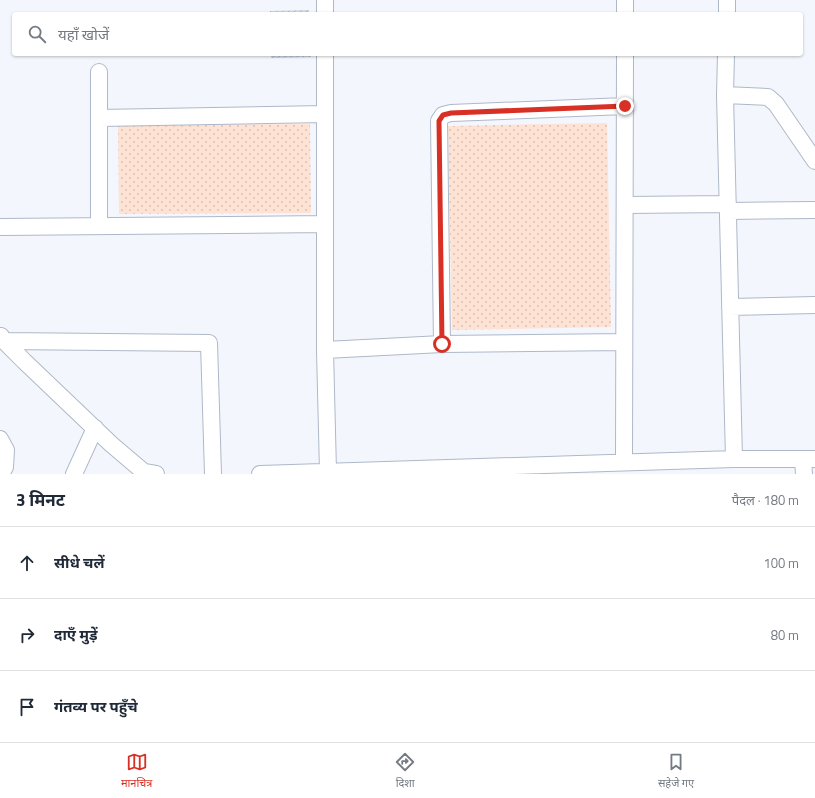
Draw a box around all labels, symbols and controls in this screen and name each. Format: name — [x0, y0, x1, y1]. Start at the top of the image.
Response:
search box — [12, 12, 803, 56]
icon: search — [26, 23, 48, 45]
text: यहाँ खोजें — [58, 23, 109, 46]
route end — [616, 97, 634, 115]
route start — [433, 335, 451, 353]
text: 3 मिनट — [16, 487, 65, 513]
text: पैदल · 180 m — [732, 490, 799, 510]
text: सीधे चलें — [54, 551, 105, 574]
icon: ahead — [16, 552, 38, 574]
text: 100 m — [763, 553, 799, 573]
text: दाएँ मुड़ें — [54, 623, 98, 646]
icon: right — [16, 624, 38, 646]
text: 80 m — [771, 625, 799, 645]
text: गंतव्य पर पहुँचे — [54, 695, 138, 718]
icon: arrive — [16, 696, 38, 718]
tab: मानचित्र — [121, 751, 152, 791]
tab: दिशा — [394, 751, 416, 791]
tab: सहेजे गए — [658, 751, 694, 791]

